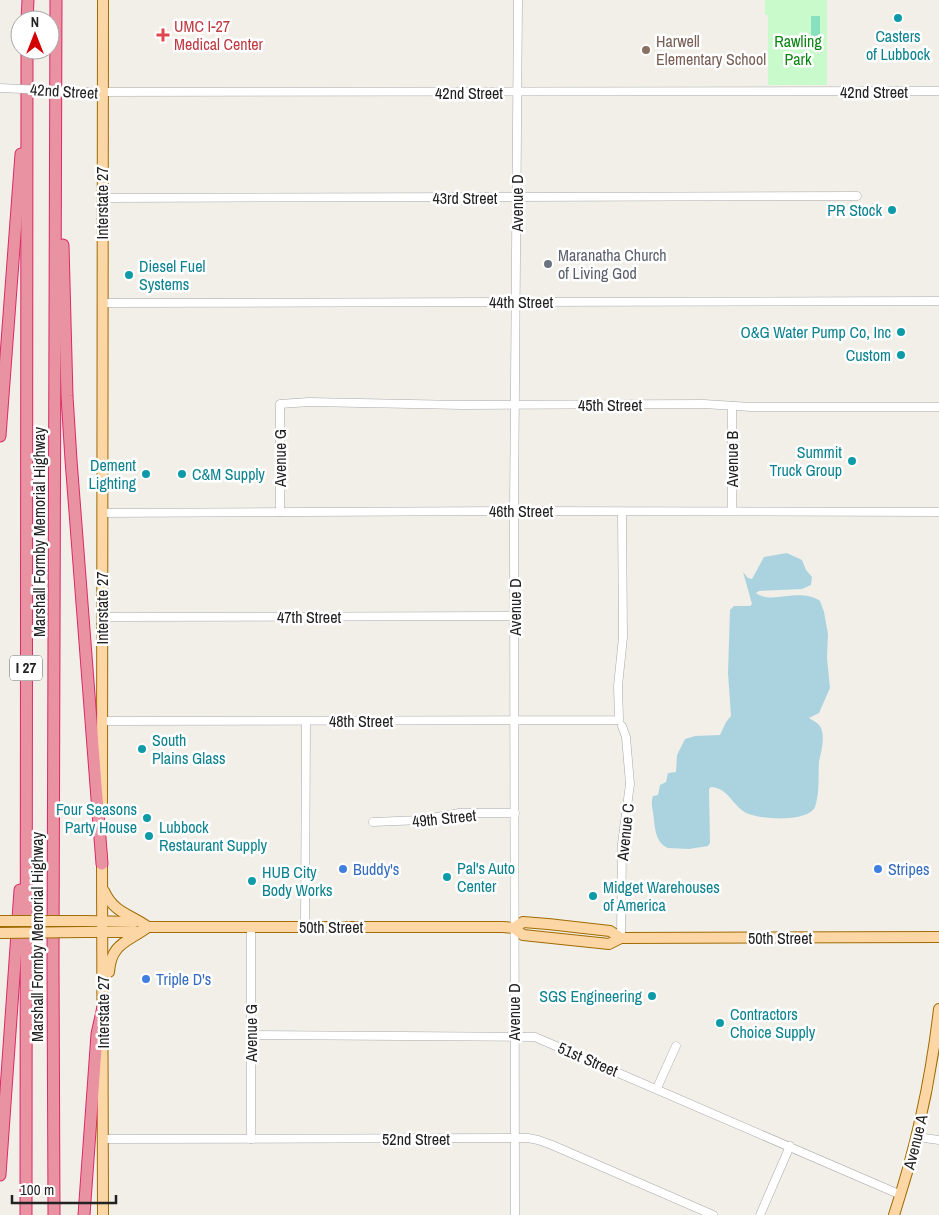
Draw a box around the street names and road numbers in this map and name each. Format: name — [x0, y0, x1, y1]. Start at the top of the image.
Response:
street label: 42nd Street — [30, 78, 99, 104]
street label: 42nd Street — [840, 81, 908, 103]
street label: 42nd Street — [435, 82, 503, 104]
street label: Interstate 27 — [91, 167, 113, 239]
street label: Avenue D — [506, 174, 528, 233]
street label: 43rd Street — [433, 187, 498, 209]
street label: 44th Street — [489, 291, 553, 313]
street label: 45th Street — [578, 394, 642, 416]
street label: Marshall Formby Memorial Highway — [28, 427, 50, 637]
street label: Avenue G — [269, 429, 291, 488]
street label: Avenue B — [721, 430, 743, 488]
street label: 46th Street — [489, 500, 553, 522]
street label: Interstate 27 — [91, 572, 113, 644]
street label: Avenue D — [504, 578, 526, 637]
street label: 47th Street — [277, 606, 341, 628]
road number: I 27 — [10, 656, 42, 680]
street label: 48th Street — [329, 710, 393, 732]
street label: Avenue C — [611, 802, 639, 863]
street label: 49th Street — [411, 804, 477, 832]
street label: Marshall Formby Memorial Highway — [26, 832, 48, 1042]
street label: 50th Street — [299, 916, 363, 938]
street label: 50th Street — [748, 927, 812, 949]
street label: Interstate 27 — [92, 976, 114, 1048]
street label: Avenue D — [503, 983, 525, 1042]
street label: Avenue G — [240, 1004, 262, 1063]
street label: 51st Street — [554, 1036, 622, 1082]
street label: Avenue A — [897, 1112, 933, 1173]
street label: 52nd Street — [382, 1128, 450, 1150]

